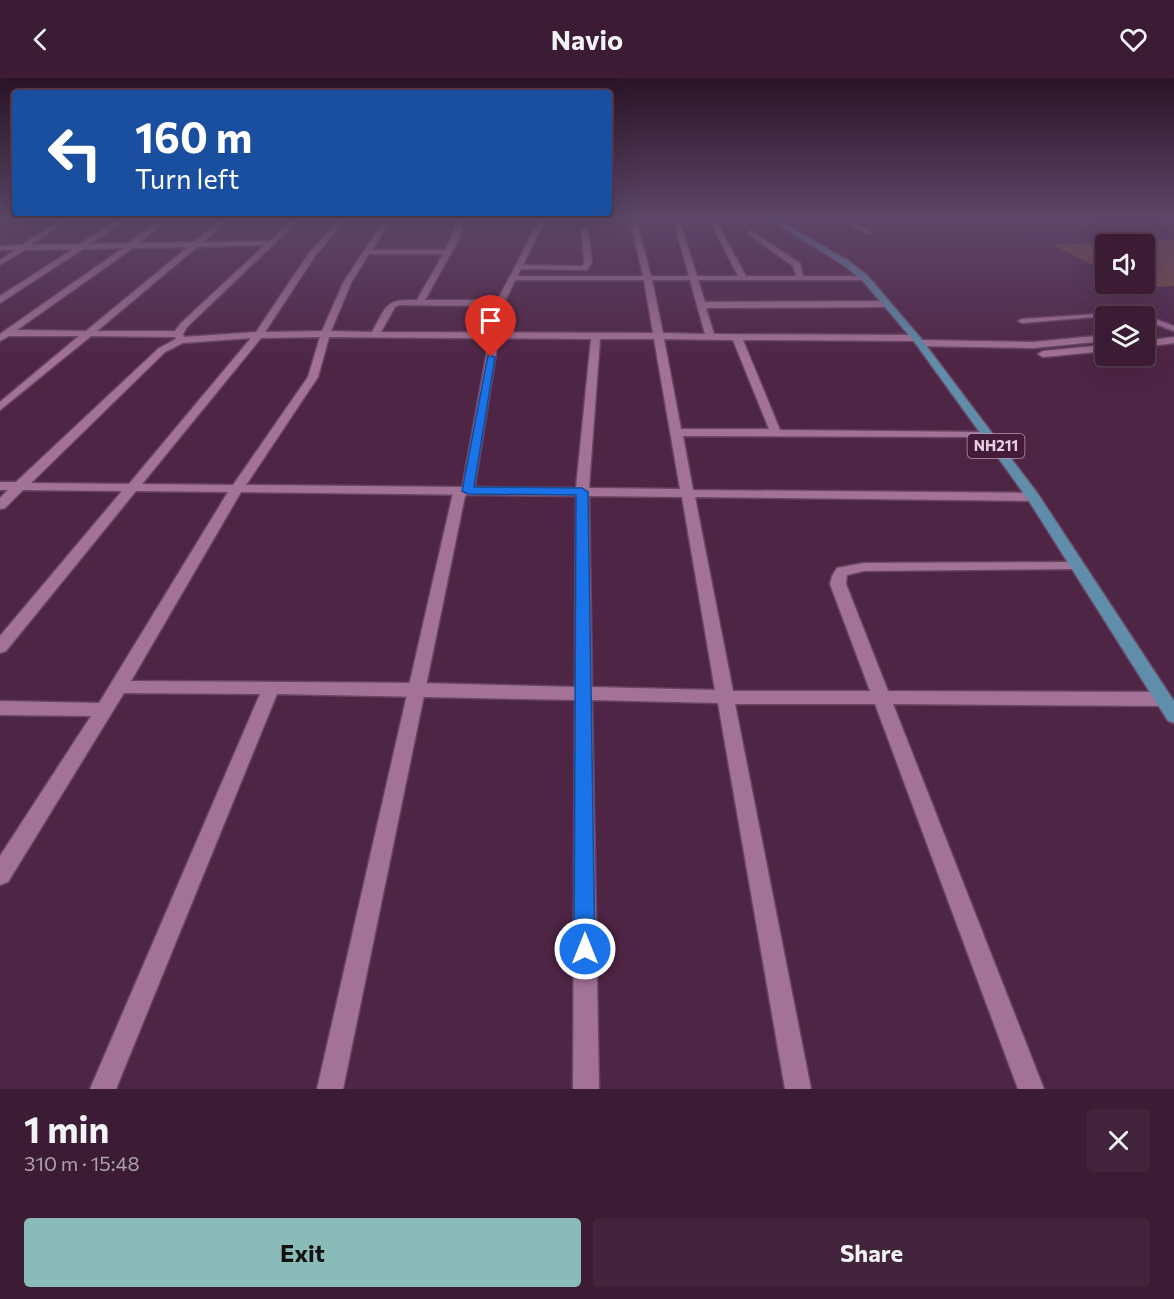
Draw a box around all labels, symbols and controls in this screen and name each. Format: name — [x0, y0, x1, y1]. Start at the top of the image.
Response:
icon: back — [24, 23, 57, 56]
text: Navio — [551, 23, 623, 56]
icon: heart — [1117, 23, 1150, 56]
text: 160 m — [135, 110, 253, 162]
icon: left — [36, 114, 114, 192]
text: Turn left — [135, 162, 239, 195]
map controls — [1095, 234, 1155, 366]
button: sound — [1095, 234, 1155, 294]
pin — [465, 295, 516, 357]
icon: arrive — [474, 304, 507, 337]
button: layers — [1095, 306, 1155, 366]
road number: NH211 — [968, 434, 1024, 458]
position arrow — [553, 917, 617, 981]
text: 1 min — [24, 1106, 109, 1150]
button: close — [1087, 1109, 1150, 1172]
text: 310 m · 15:48 — [24, 1151, 140, 1175]
button: Exit — [24, 1218, 581, 1287]
button: Share — [593, 1218, 1150, 1287]

